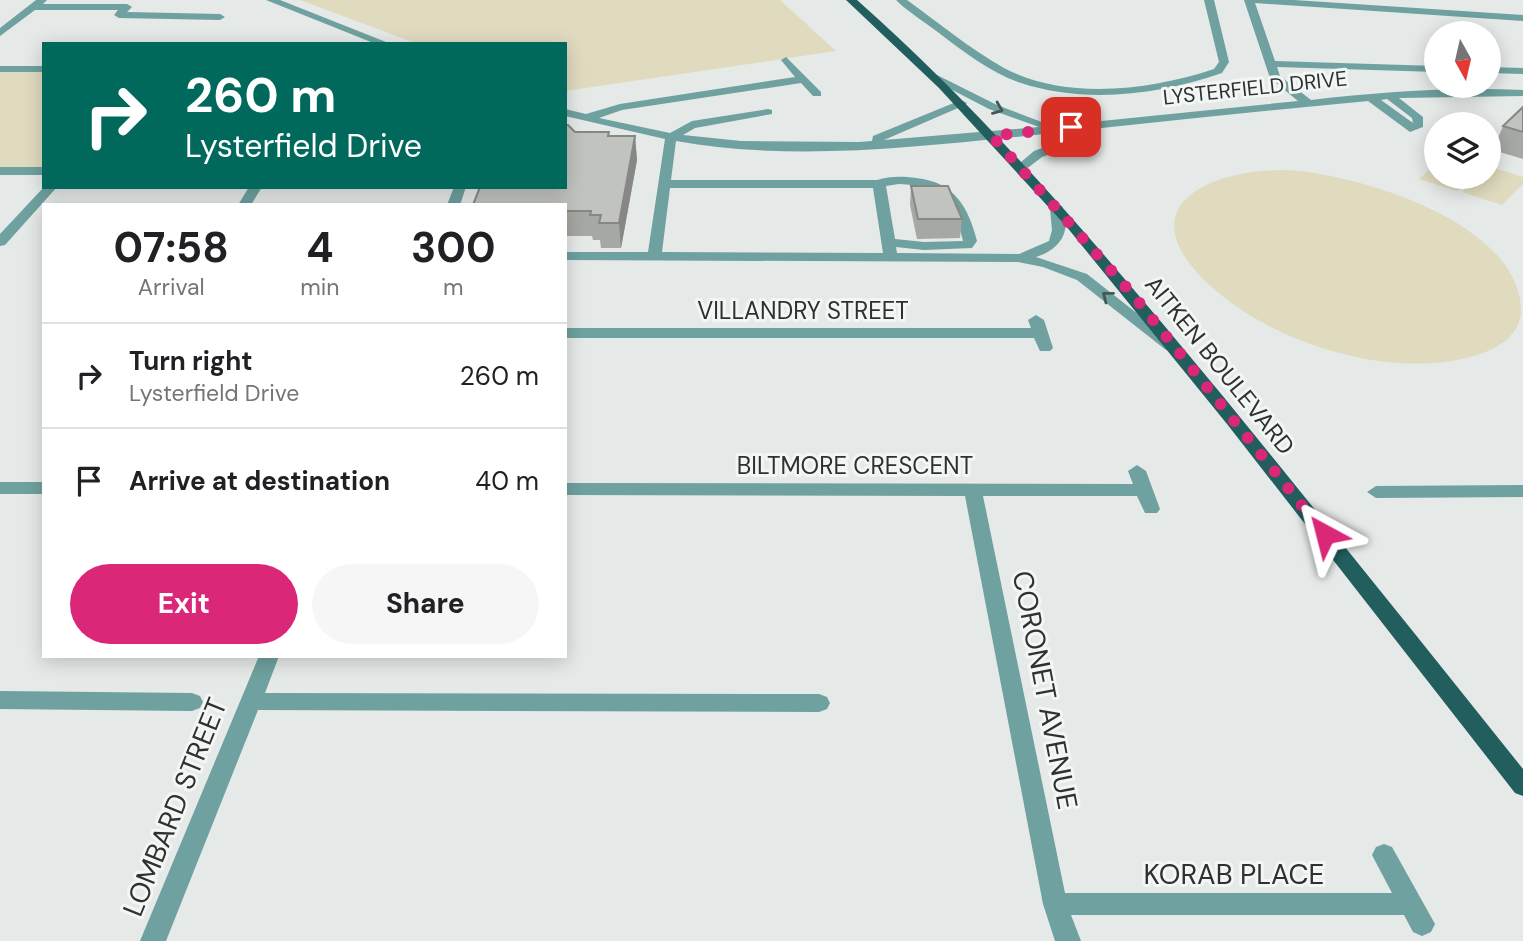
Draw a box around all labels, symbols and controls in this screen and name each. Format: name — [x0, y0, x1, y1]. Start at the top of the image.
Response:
north arrow — [1424, 21, 1502, 98]
map controls — [1424, 21, 1501, 189]
text: 260 m — [185, 63, 336, 127]
street label: LYSTERFIELD DRIVE — [1161, 64, 1349, 112]
icon: right — [70, 70, 161, 161]
pin — [1041, 97, 1101, 157]
one-way arrow — [991, 101, 1004, 115]
icon: arrive — [1052, 108, 1090, 146]
button: layers — [1424, 112, 1501, 189]
text: Lysterfield Drive — [185, 125, 422, 167]
text: 07:58 — [114, 220, 229, 275]
text: 4 — [306, 220, 334, 275]
text: 300 — [411, 220, 495, 275]
street label: AITKEN BOULEVARD — [1138, 269, 1302, 461]
text: Arrival — [138, 272, 205, 302]
text: min — [300, 272, 339, 302]
text: m — [443, 272, 463, 302]
one-way arrow — [1102, 292, 1114, 305]
street label: VILLANDRY STREET — [697, 295, 909, 326]
text: Turn right — [129, 344, 253, 378]
icon: right — [70, 357, 108, 395]
text: 260 m — [460, 359, 539, 393]
text: Lysterfield Drive — [129, 378, 299, 408]
street label: BILTMORE CRESCENT — [737, 450, 973, 481]
icon: arrive — [70, 462, 108, 500]
text: Arrive at destination — [129, 464, 390, 498]
text: 40 m — [475, 464, 539, 498]
position arrow — [1288, 497, 1362, 571]
button: Exit — [70, 564, 298, 644]
button: Share — [312, 564, 539, 644]
street label: CORONET AVENUE — [1004, 568, 1086, 812]
street label: LOMBARD STREET — [114, 692, 236, 922]
street label: KORAB PLACE — [1144, 856, 1324, 893]

